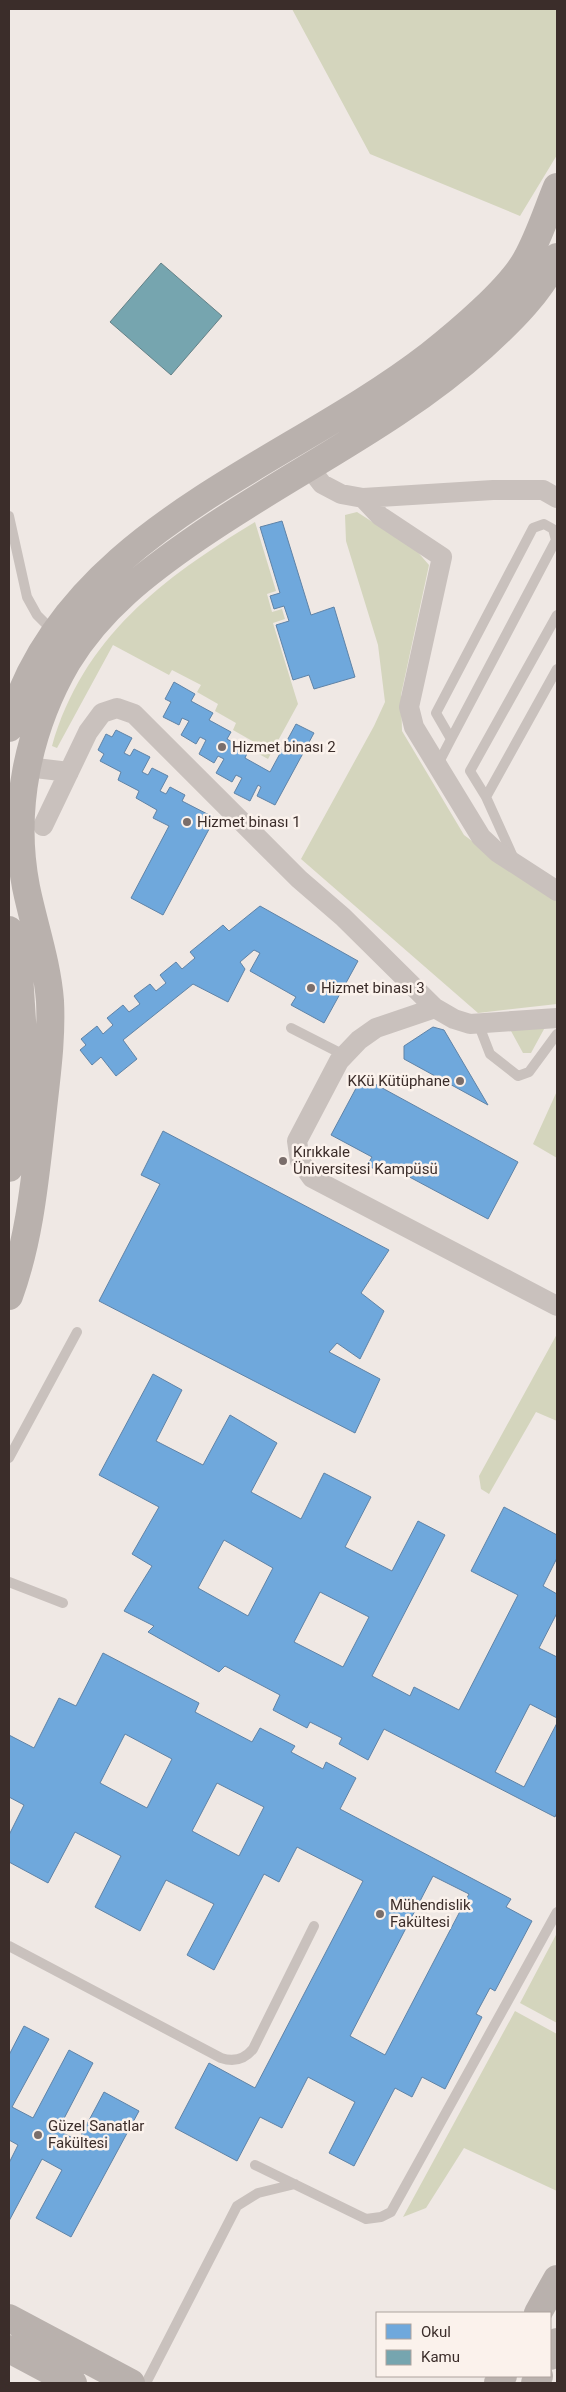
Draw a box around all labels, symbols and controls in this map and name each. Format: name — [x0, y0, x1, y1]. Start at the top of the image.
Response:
place label: Hizmet binası 2 — [232, 738, 336, 756]
marker: Hizmet binası 2 — [216, 741, 228, 753]
place label: Hizmet binası 1 — [197, 813, 301, 831]
marker: Hizmet binası 1 — [181, 816, 193, 828]
place label: Hizmet binası 3 — [321, 979, 425, 997]
marker: Hizmet binası 3 — [305, 982, 317, 994]
place label: KKü Kütüphane — [348, 1072, 450, 1090]
marker: KKü Kütüphane — [454, 1075, 466, 1087]
place label: Kırıkkale Üniversitesi Kampüsü — [293, 1143, 438, 1178]
marker: Kırıkkale Üniversitesi Kampüsü — [277, 1155, 289, 1167]
place label: Mühendislik Fakültesi — [390, 1896, 471, 1931]
marker: Mühendislik Fakültesi — [374, 1908, 386, 1920]
place label: Güzel Sanatlar Fakültesi — [48, 2117, 144, 2152]
marker: Güzel Sanatlar Fakültesi — [32, 2129, 44, 2141]
legend — [376, 2312, 551, 2377]
text: Okul — [421, 2323, 451, 2341]
text: Kamu — [421, 2348, 460, 2366]

